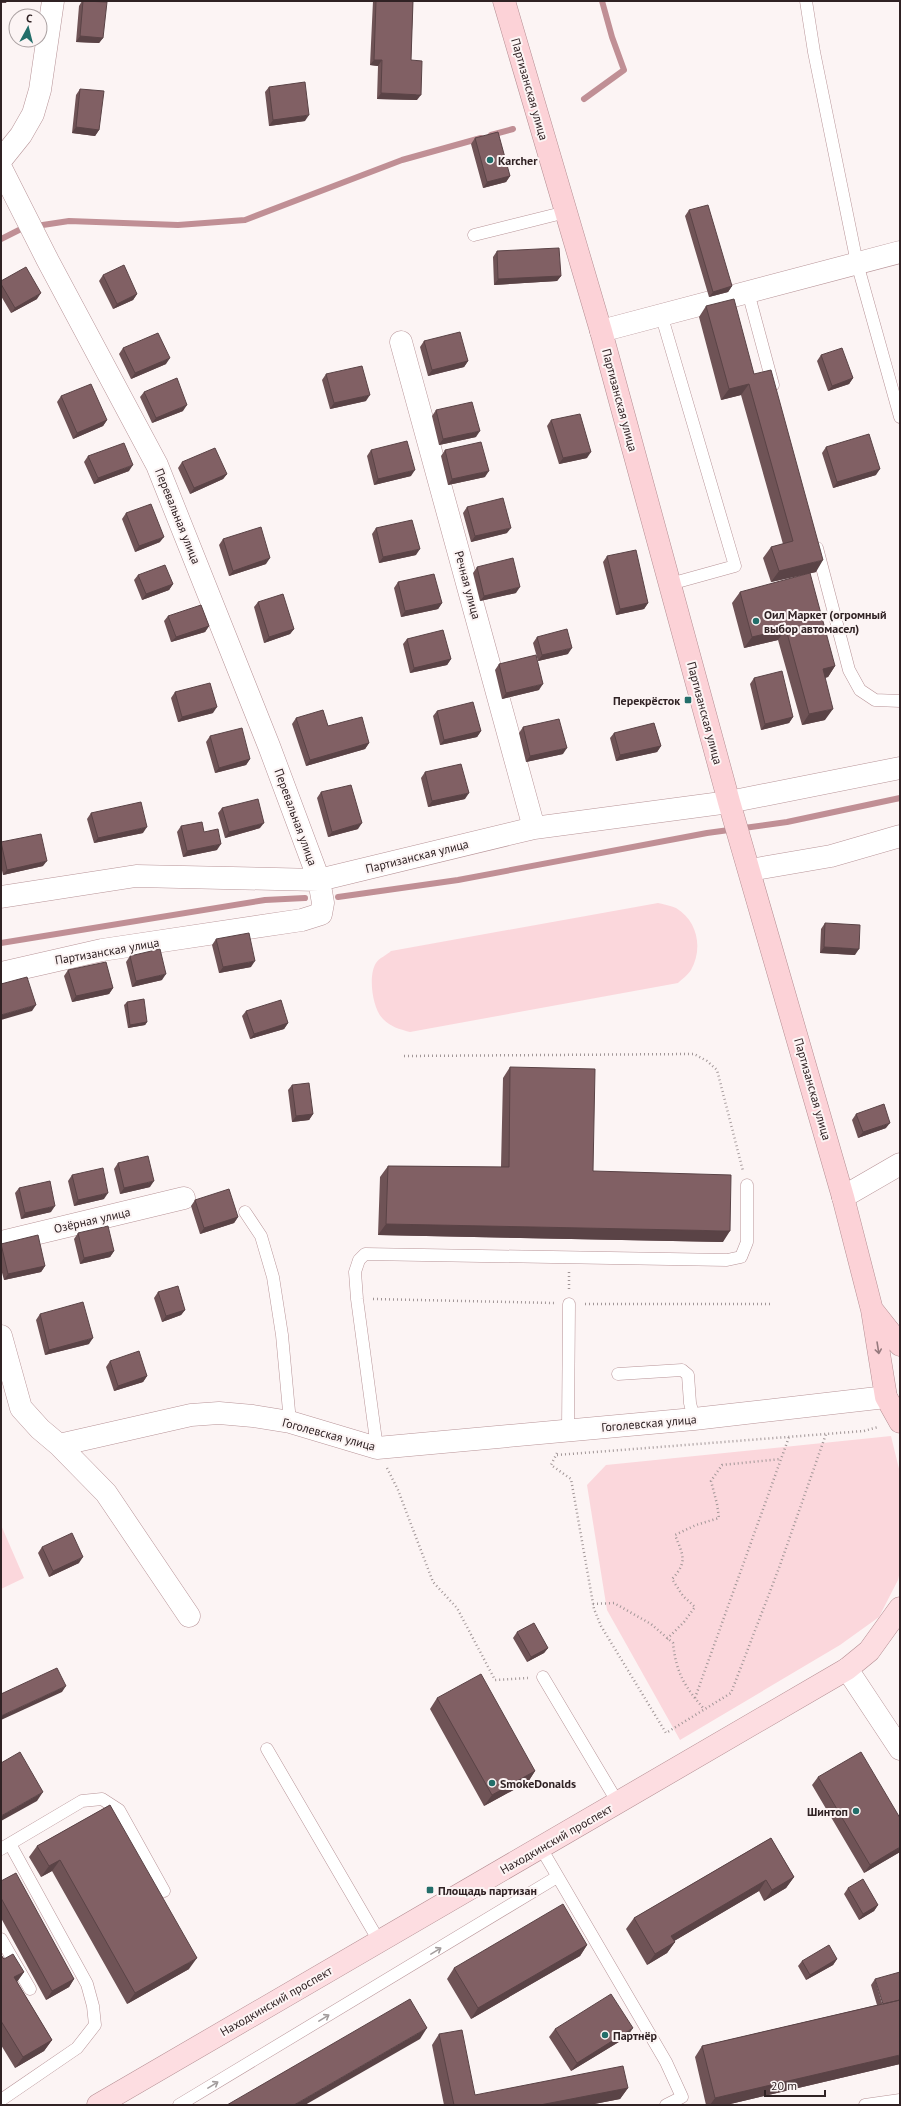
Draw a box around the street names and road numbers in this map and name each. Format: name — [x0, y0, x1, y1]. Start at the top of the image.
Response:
street label: Партизанская улица — [508, 36, 552, 142]
street label: Партизанская улица — [599, 347, 641, 453]
street label: Перевальная улица — [152, 466, 204, 566]
street label: Речная улица — [452, 549, 484, 621]
street label: Партизанская улица — [684, 660, 726, 766]
street label: Перевальная улица — [272, 767, 321, 868]
street label: Партизанская улица — [364, 836, 470, 876]
street label: Партизанская улица — [54, 934, 160, 968]
street label: Партизанская улица — [791, 1036, 835, 1142]
street label: Озёрная улица — [52, 1204, 132, 1236]
street label: Гоголевская улица — [601, 1411, 697, 1435]
street label: Гоголевская улица — [281, 1414, 377, 1454]
street label: Находкинский проспект — [497, 1801, 615, 1877]
street label: Находкинский проспект — [217, 1963, 335, 2039]

